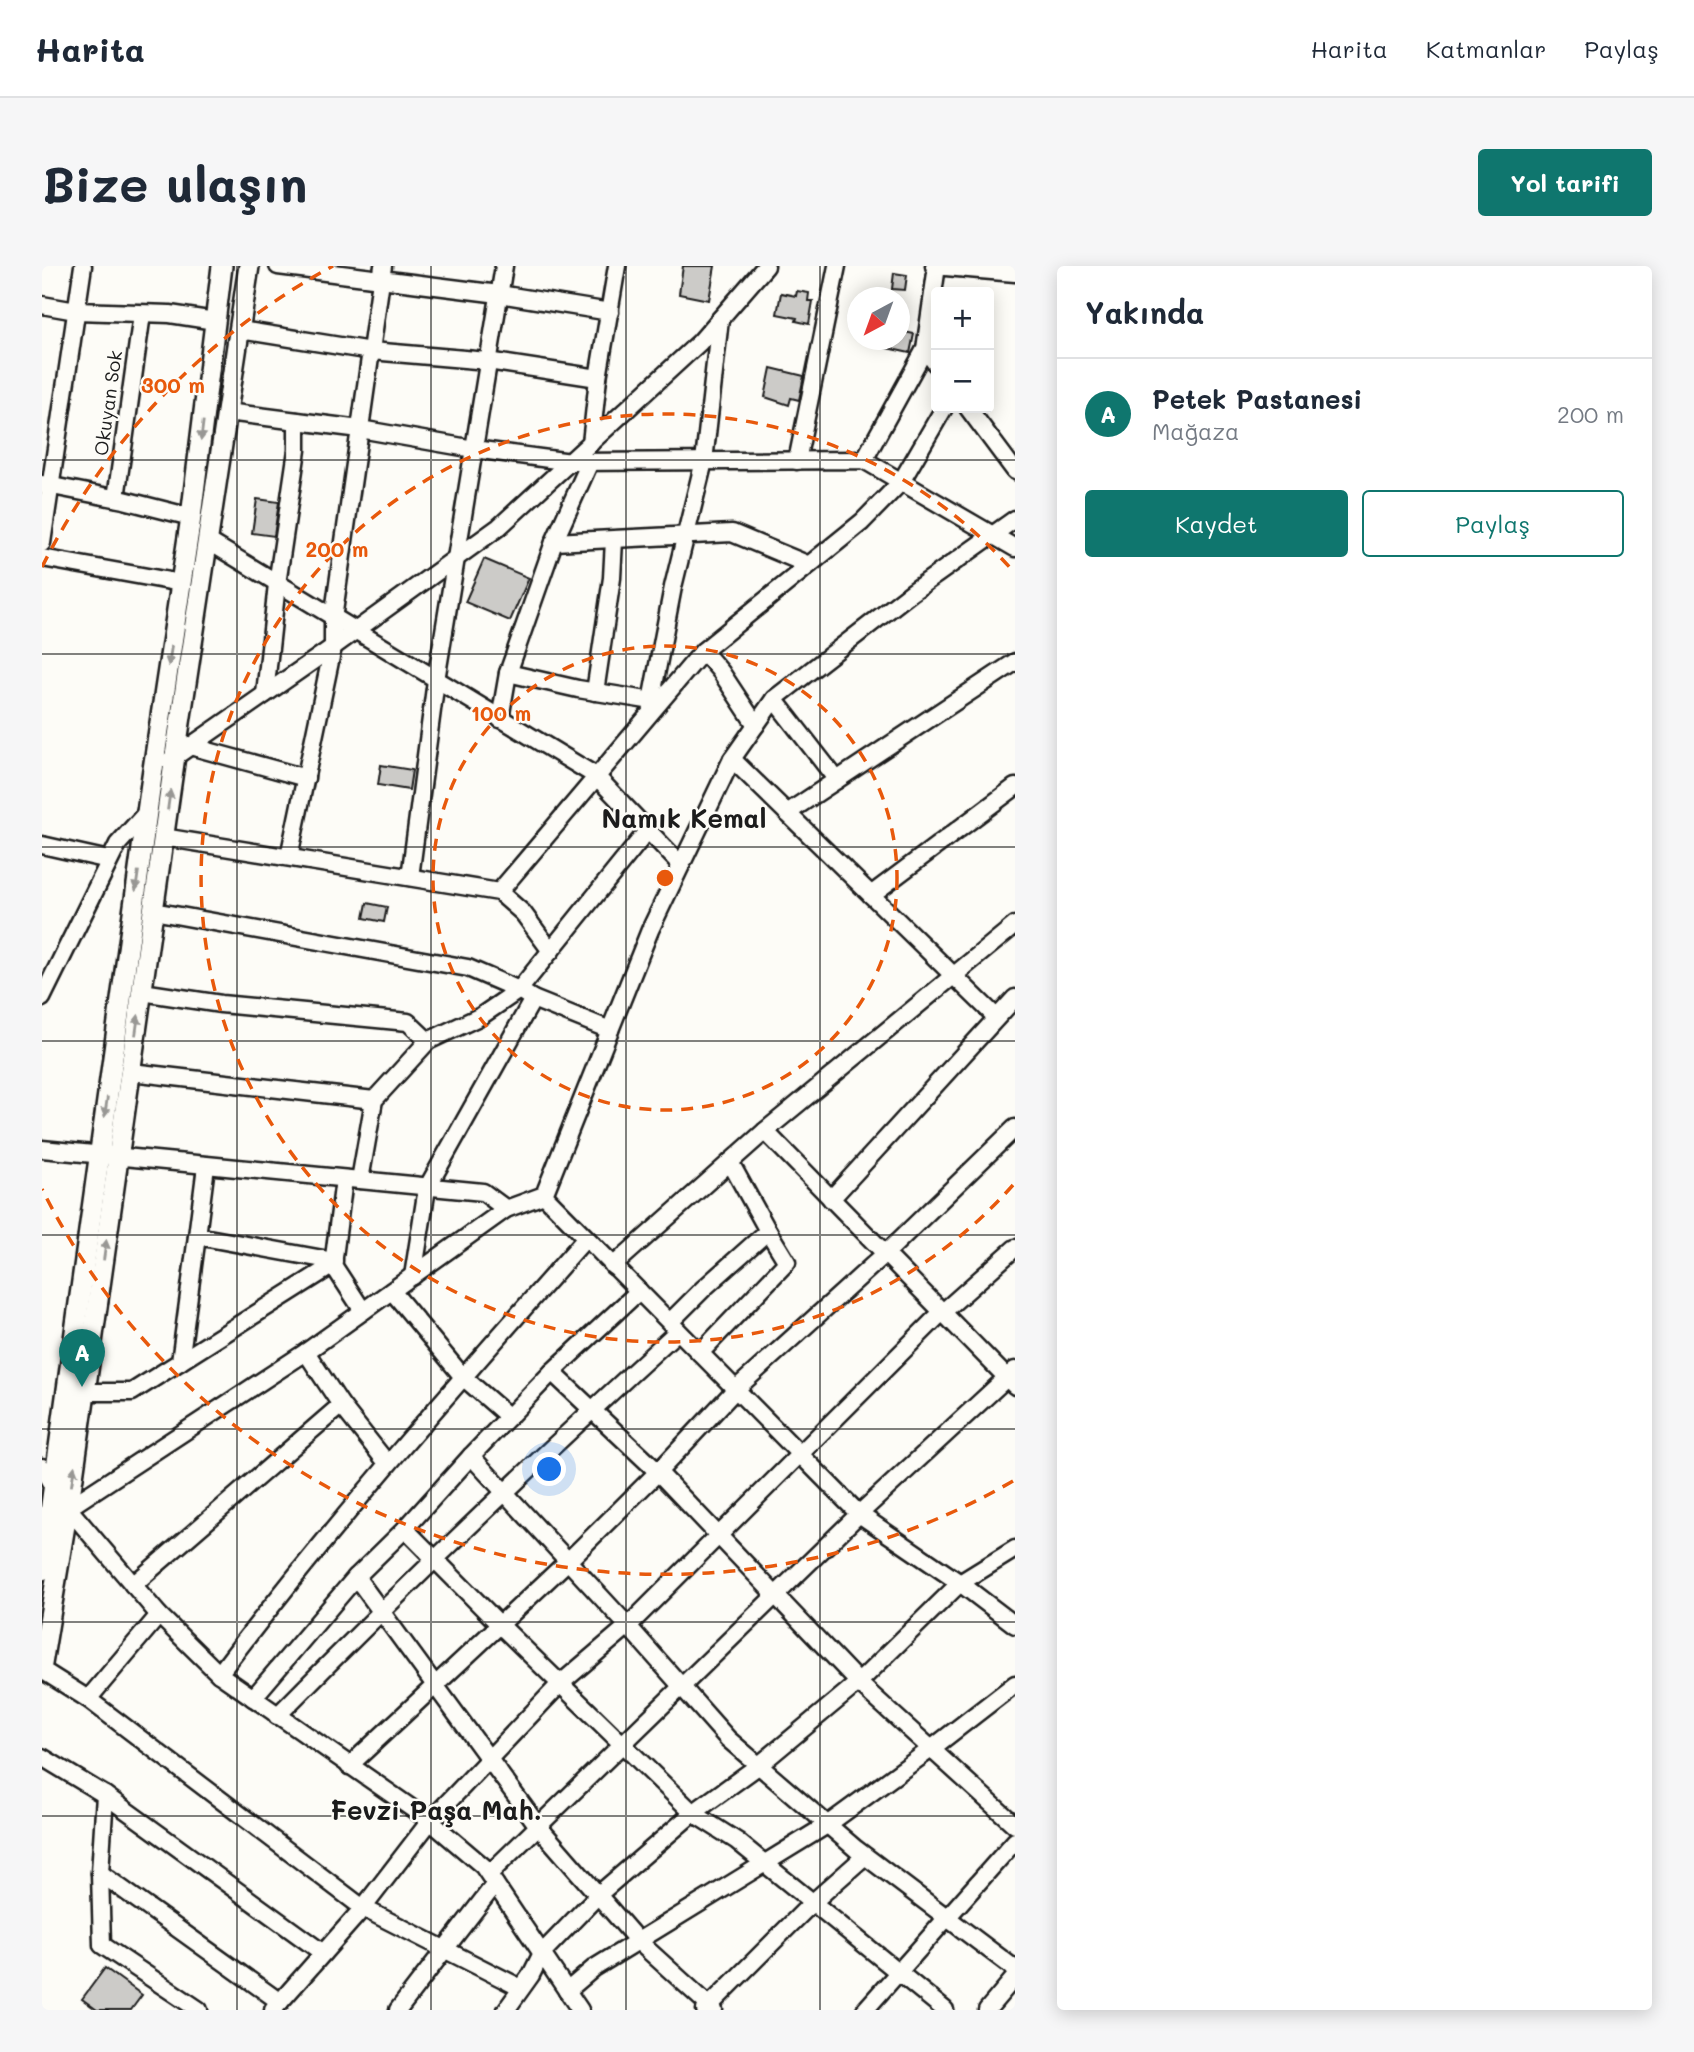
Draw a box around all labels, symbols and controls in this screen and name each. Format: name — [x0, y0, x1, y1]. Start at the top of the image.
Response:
text: Harita — [35, 27, 145, 70]
text: Harita — [1311, 33, 1388, 64]
text: Katmanlar — [1426, 33, 1546, 64]
text: Paylaş — [1584, 33, 1659, 64]
button: Yol tarifi — [1478, 149, 1652, 216]
text: Bize ulaşın — [42, 151, 307, 214]
north arrow — [847, 287, 910, 350]
map controls — [931, 287, 994, 413]
button: + — [931, 287, 994, 350]
text: Yakında — [1085, 292, 1204, 332]
street label: Okuyan Sok — [88, 349, 127, 457]
button: − — [931, 350, 994, 413]
text: 300 m — [141, 371, 205, 398]
text: Petek Pastanesi — [1152, 382, 1362, 416]
text: A — [1100, 399, 1116, 429]
text: 200 m — [1557, 399, 1624, 429]
text: Mağaza — [1152, 416, 1239, 446]
one-way arrow — [196, 420, 207, 442]
button: Kaydet — [1085, 490, 1348, 557]
button: Paylaş — [1362, 490, 1624, 557]
text: 200 m — [306, 535, 368, 562]
one-way arrow — [164, 645, 175, 667]
text: 100 m — [471, 699, 531, 726]
one-way arrow — [163, 789, 174, 811]
district label: Namık Kemal — [601, 801, 767, 835]
centre of rings — [653, 866, 677, 890]
one-way arrow — [132, 871, 143, 893]
one-way arrow — [132, 1014, 143, 1036]
one-way arrow — [101, 1096, 112, 1118]
one-way arrow — [100, 1239, 111, 1261]
pin: A — [59, 1329, 105, 1387]
your location — [532, 1452, 566, 1486]
one-way arrow — [68, 1465, 79, 1487]
district label: Fevzi Paşa Mah. — [330, 1793, 542, 1828]

